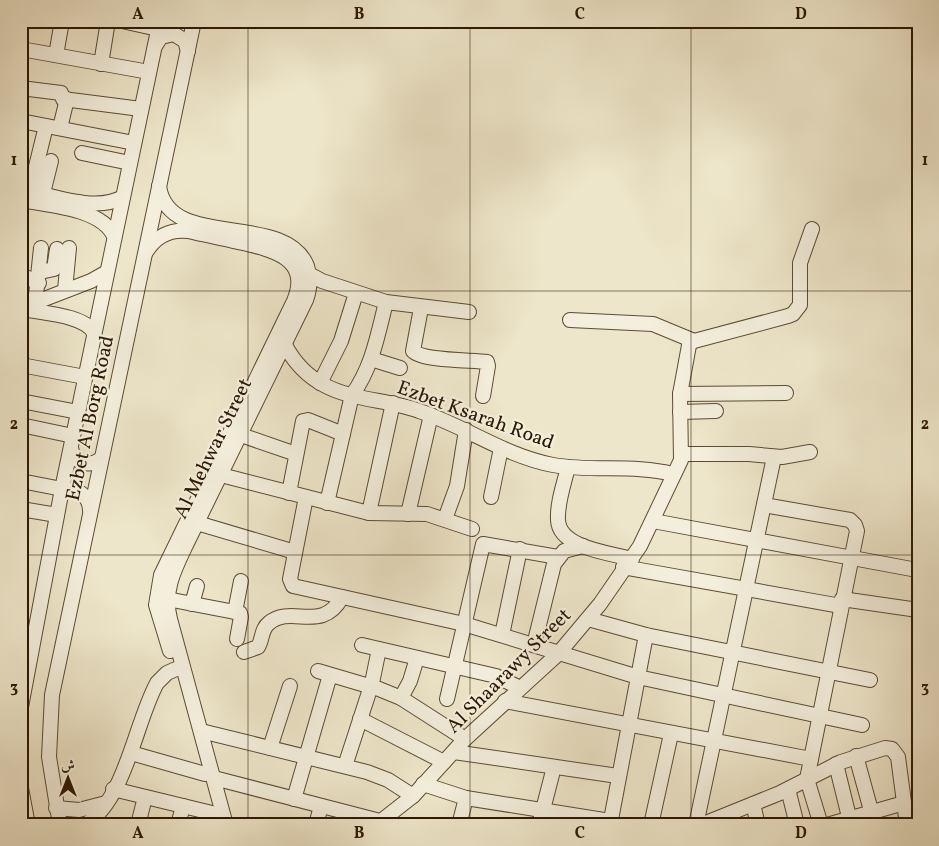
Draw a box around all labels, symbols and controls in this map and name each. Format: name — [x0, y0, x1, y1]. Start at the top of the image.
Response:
text: A — [132, 4, 144, 26]
text: B — [354, 4, 365, 26]
text: C — [575, 4, 585, 26]
text: D — [795, 4, 807, 26]
text: 1 — [11, 150, 17, 172]
text: 1 — [922, 150, 928, 172]
street label: Ezbet Al Borg Road — [60, 333, 122, 504]
street label: Al Mehwar Street — [168, 374, 260, 524]
street label: Ezbet Ksarah Road — [393, 375, 558, 457]
text: 2 — [10, 414, 18, 436]
text: 2 — [921, 414, 929, 436]
street label: Al Shaarawy Street — [441, 603, 578, 740]
text: 3 — [10, 677, 18, 699]
text: 3 — [921, 677, 929, 699]
north arrow — [42, 754, 92, 804]
text: ش — [61, 757, 75, 776]
text: A — [132, 823, 144, 845]
text: B — [354, 823, 365, 845]
text: C — [575, 823, 585, 845]
text: D — [795, 823, 807, 845]

